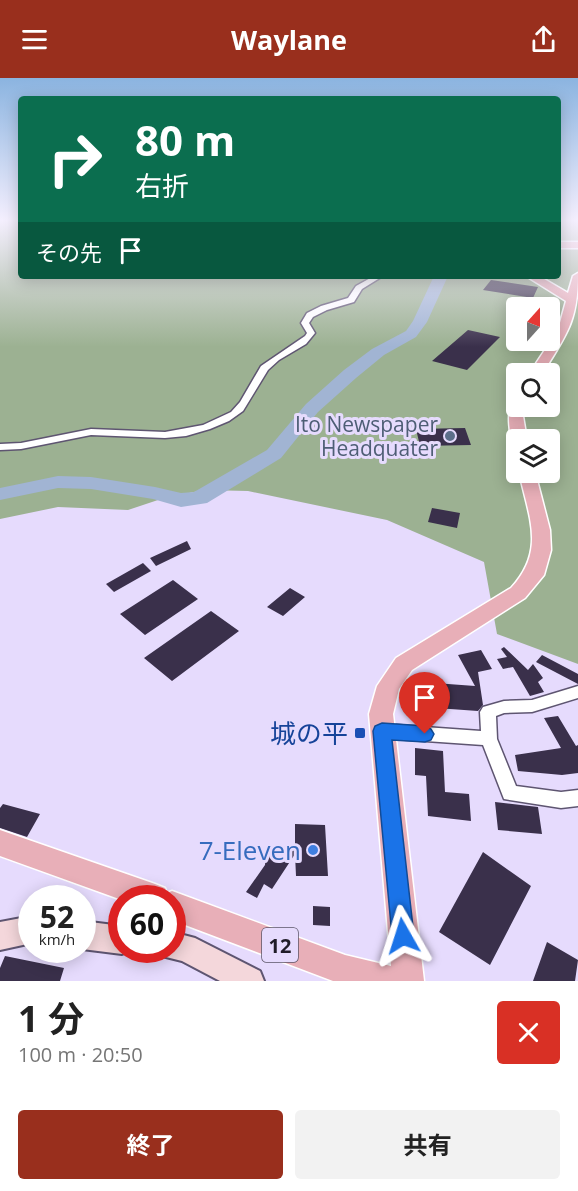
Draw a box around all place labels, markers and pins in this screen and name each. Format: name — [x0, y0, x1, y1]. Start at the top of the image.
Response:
place label: Ito Newspaper Headquater — [295, 410, 438, 462]
marker: Ito Newspaper Headquater — [443, 429, 457, 443]
pin — [399, 672, 450, 734]
place label: 城の平 — [270, 715, 348, 751]
marker: 城の平 — [353, 726, 367, 740]
place label: 7-Eleven — [199, 832, 301, 868]
marker: 7-Eleven — [306, 843, 320, 857]

